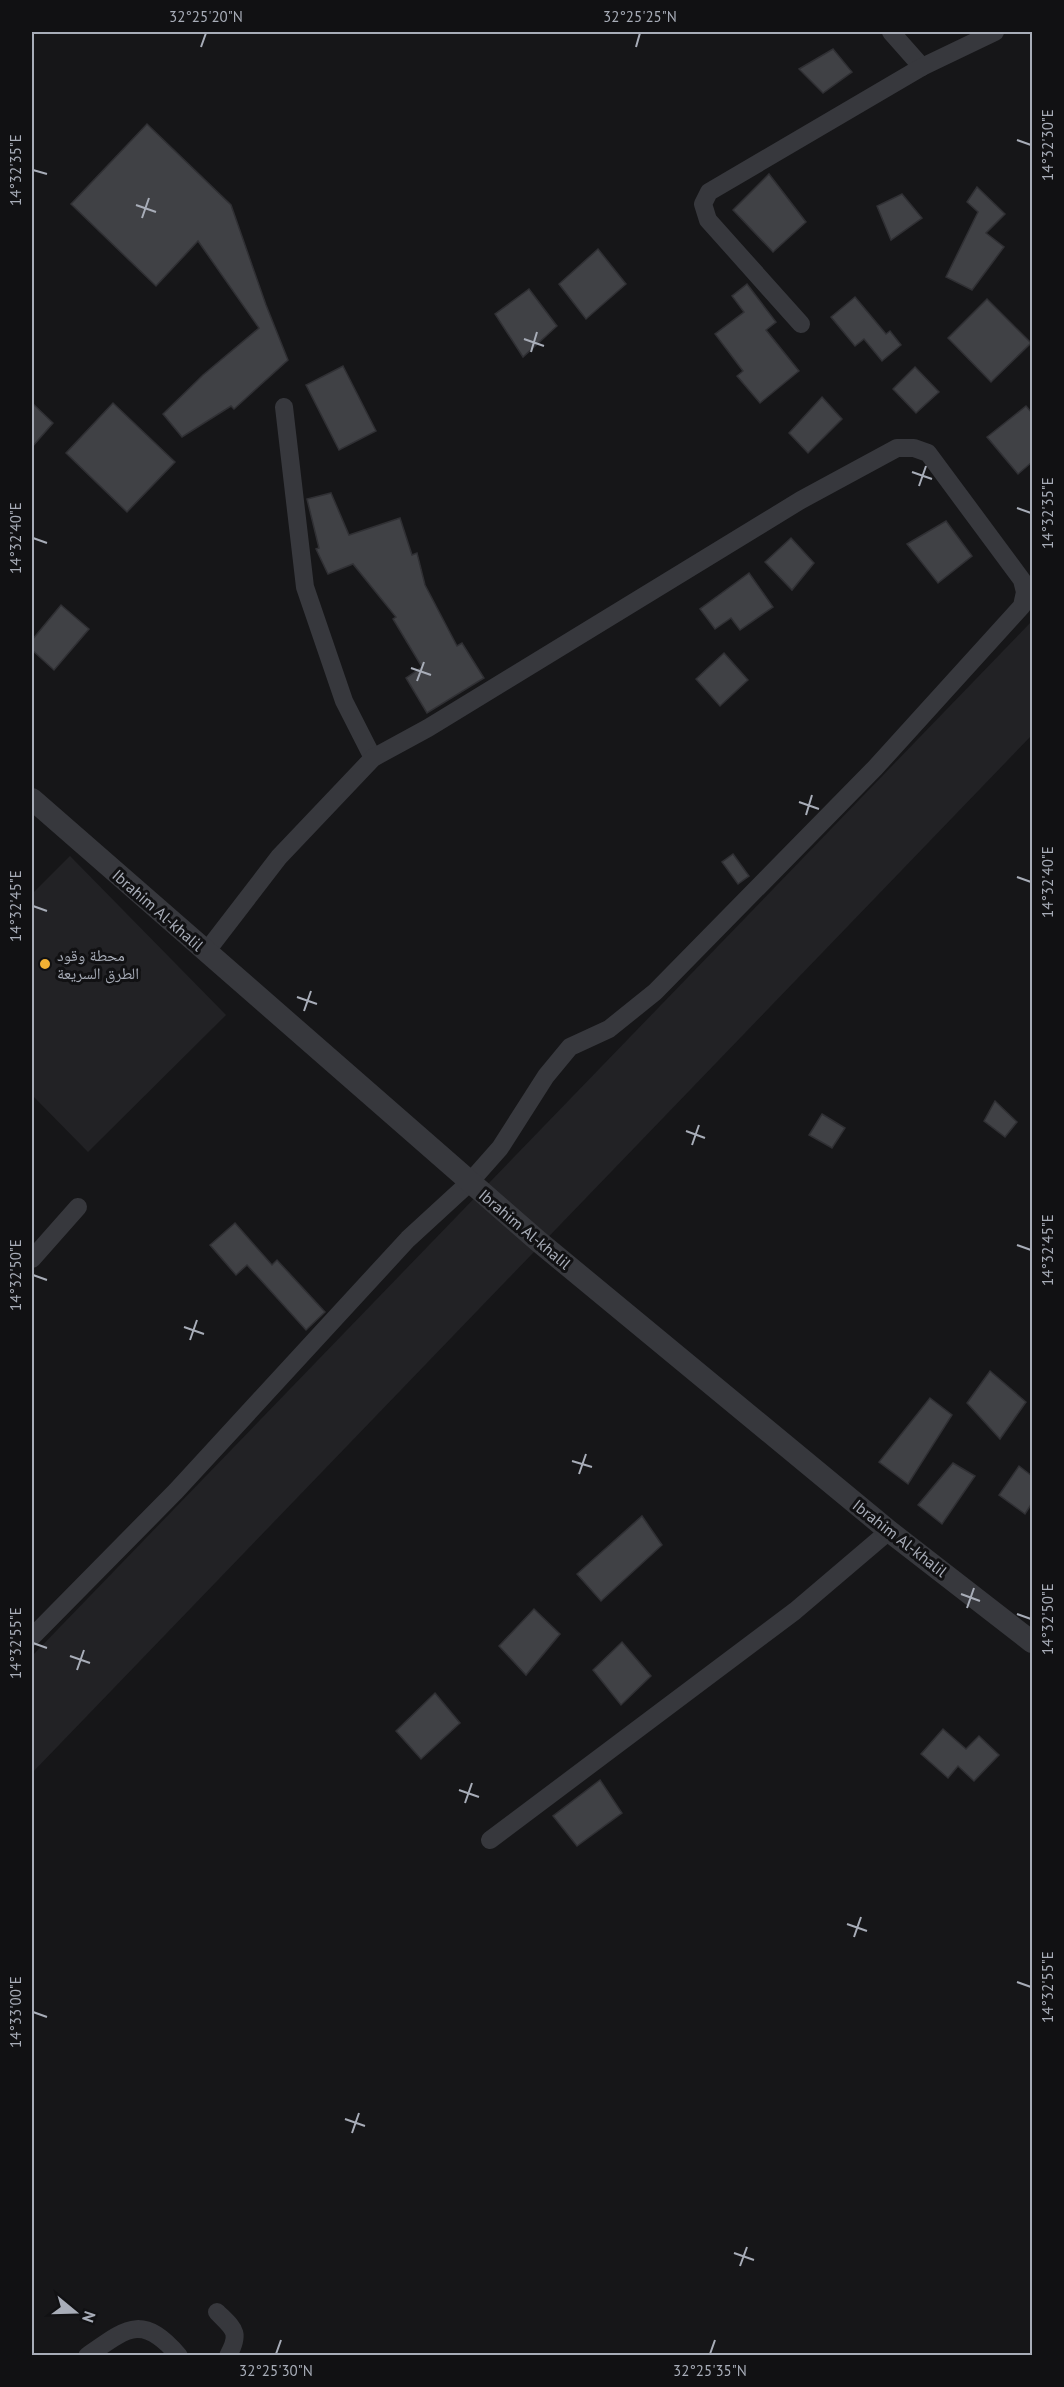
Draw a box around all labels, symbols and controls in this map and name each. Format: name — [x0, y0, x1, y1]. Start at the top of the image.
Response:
text: 32°25'20"N — [169, 7, 243, 26]
text: 32°25'25"N — [603, 7, 677, 26]
text: 14°32'30"E — [1038, 109, 1057, 181]
text: 14°32'35"E — [6, 134, 25, 206]
text: 14°32'35"E — [1038, 477, 1057, 549]
text: 14°32'40"E — [6, 502, 25, 574]
text: 14°32'40"E — [1038, 846, 1057, 918]
street label: Ibrahim Al-khalil — [108, 865, 208, 955]
text: 14°32'45"E — [6, 870, 25, 942]
place label: محطة وقود الطرق السريعة — [57, 945, 139, 984]
marker: محطة وقود الطرق السريعة — [38, 957, 52, 971]
street label: Ibrahim Al-khalil — [475, 1185, 575, 1274]
text: 14°32'45"E — [1038, 1214, 1057, 1286]
text: 14°32'50"E — [6, 1239, 25, 1311]
street label: Ibrahim Al-khalil — [849, 1495, 951, 1581]
text: 14°32'50"E — [1038, 1583, 1057, 1655]
text: 14°32'55"E — [6, 1607, 25, 1679]
text: 14°32'55"E — [1038, 1951, 1057, 2023]
text: 14°33'00"E — [6, 1976, 25, 2048]
north arrow — [45, 2282, 105, 2342]
text: N — [78, 2309, 100, 2325]
text: 32°25'30"N — [239, 2361, 313, 2380]
text: 32°25'35"N — [673, 2361, 747, 2380]

